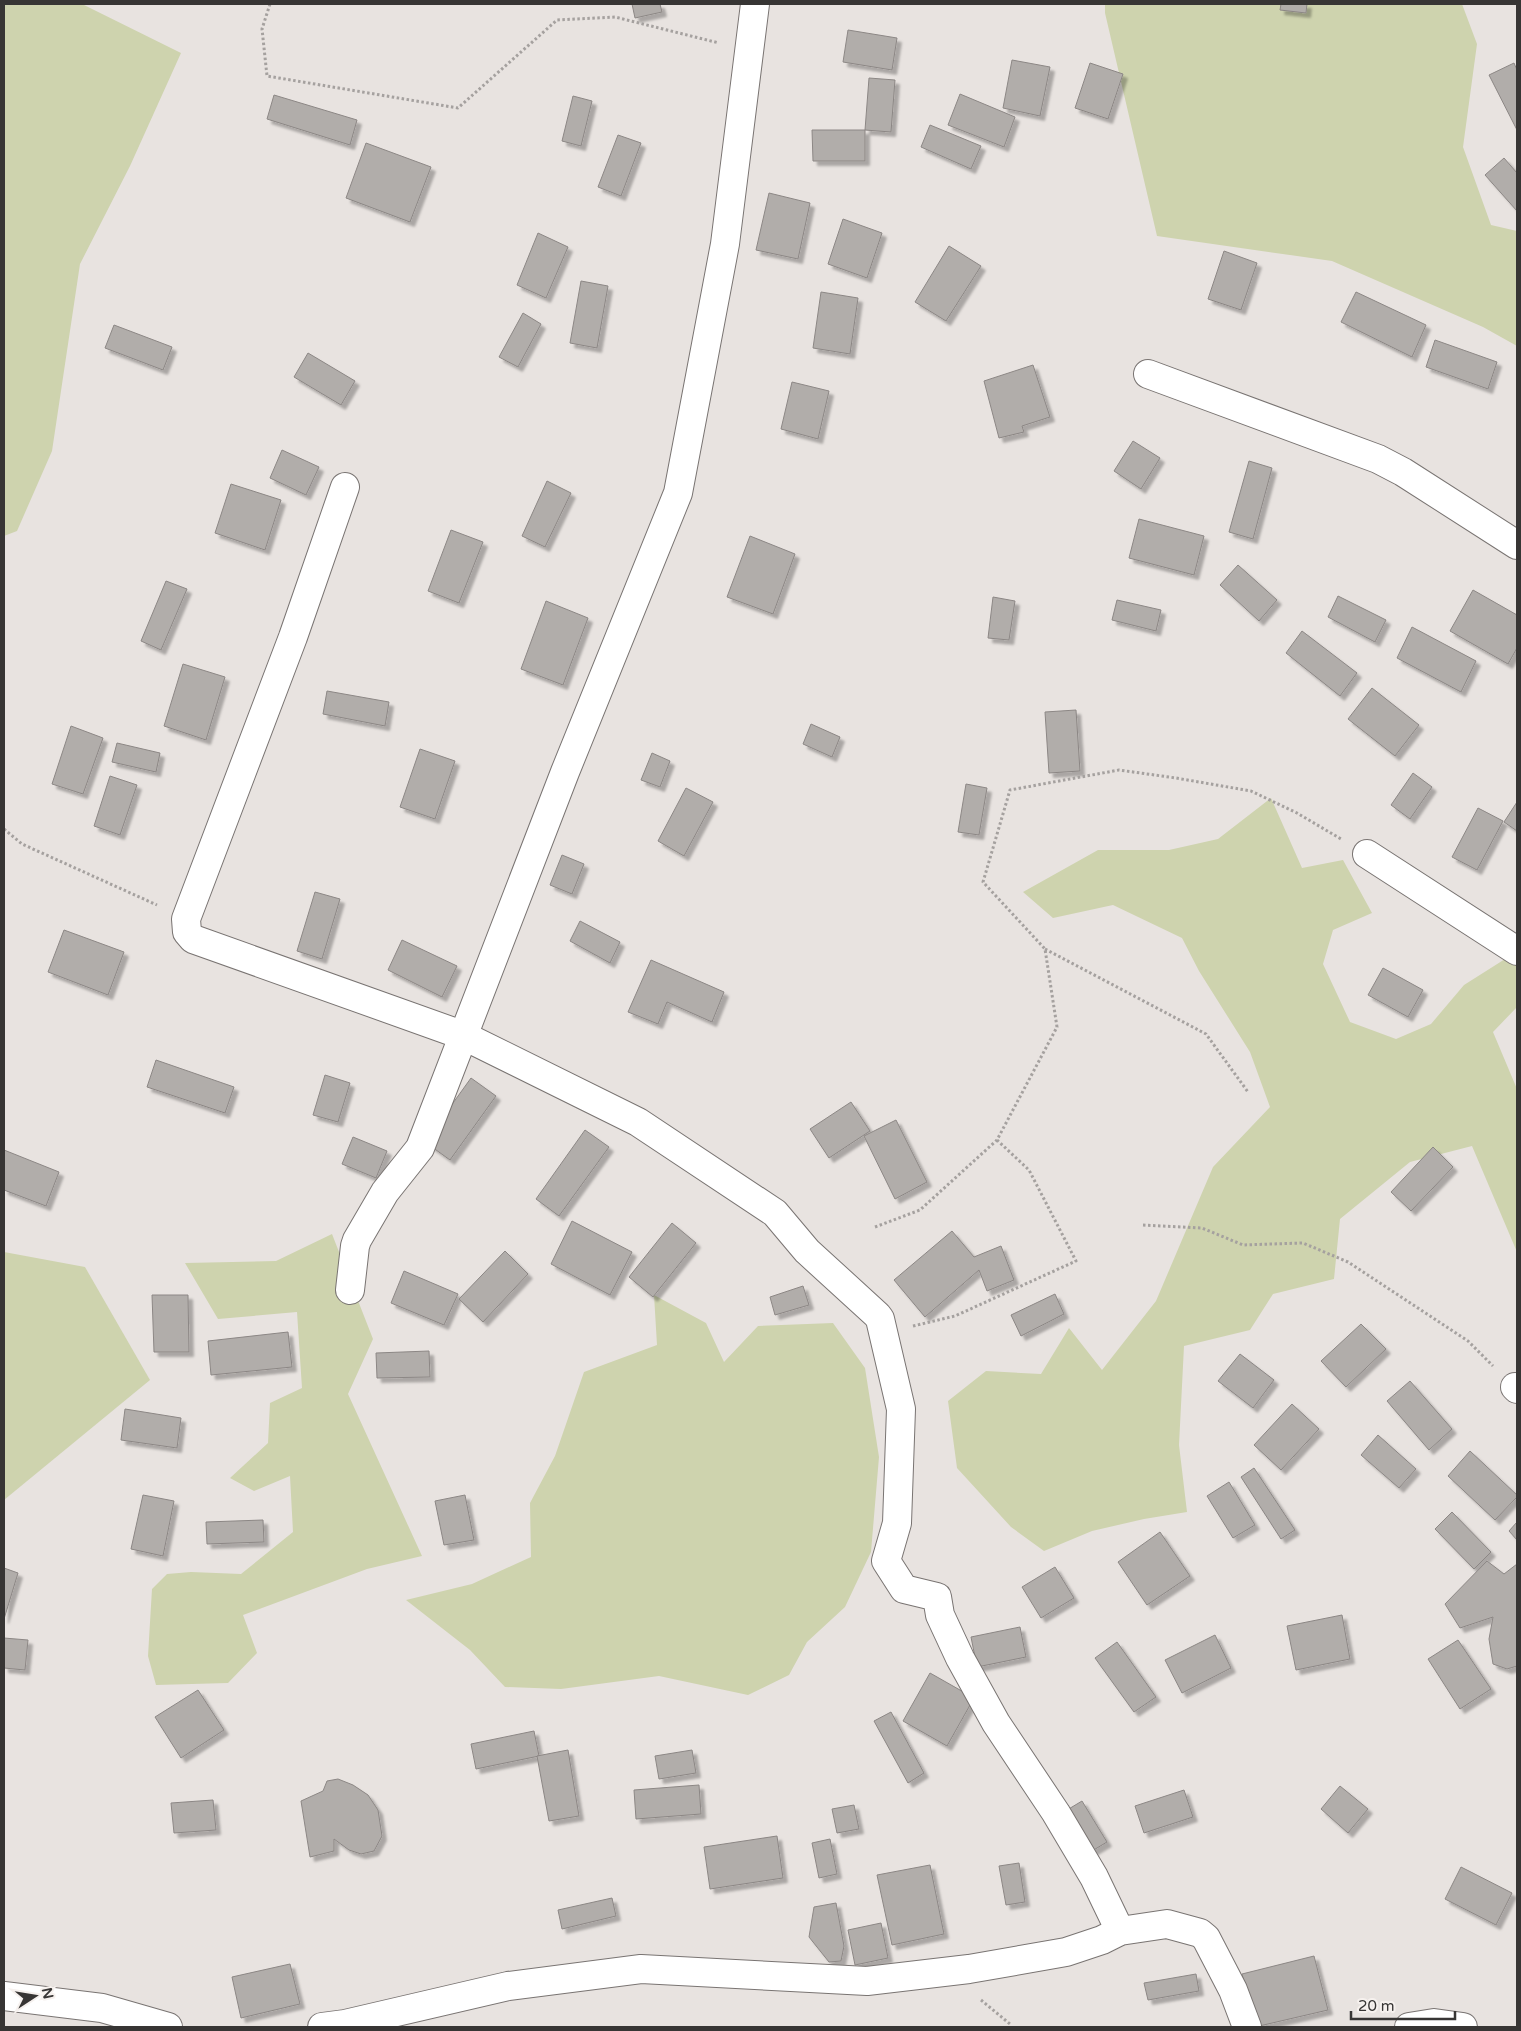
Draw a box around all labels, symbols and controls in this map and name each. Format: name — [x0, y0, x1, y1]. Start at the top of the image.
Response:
north arrow — [10, 1971, 60, 2021]
text: N — [38, 1986, 57, 2001]
scale bar — [1351, 1988, 1455, 2020]
text: 20 m — [1358, 1997, 1395, 2015]

